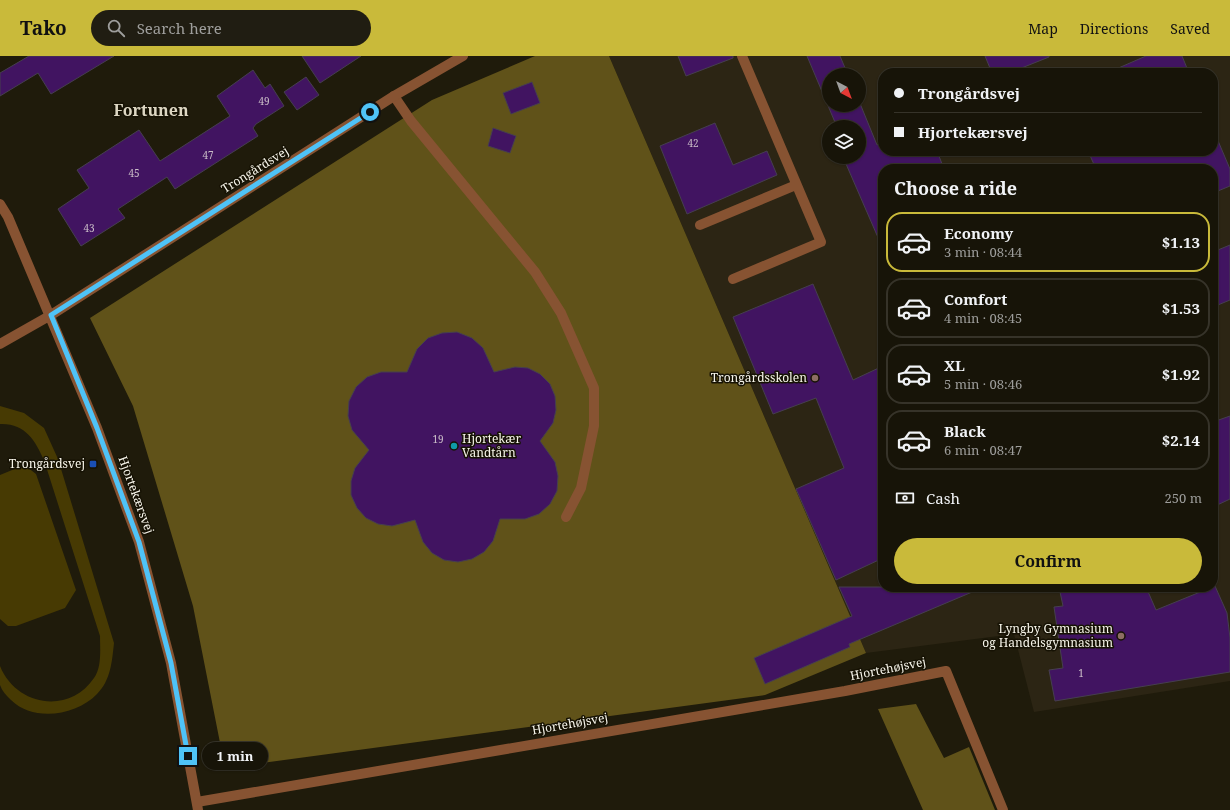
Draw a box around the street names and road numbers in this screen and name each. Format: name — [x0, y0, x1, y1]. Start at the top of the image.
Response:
street label: Trongårdsvej — [218, 142, 292, 197]
street label: Hjortekærsvej — [115, 454, 158, 536]
street label: Hjortehøjsvej — [849, 653, 927, 684]
street label: Hjortehøjsvej — [531, 708, 609, 739]

